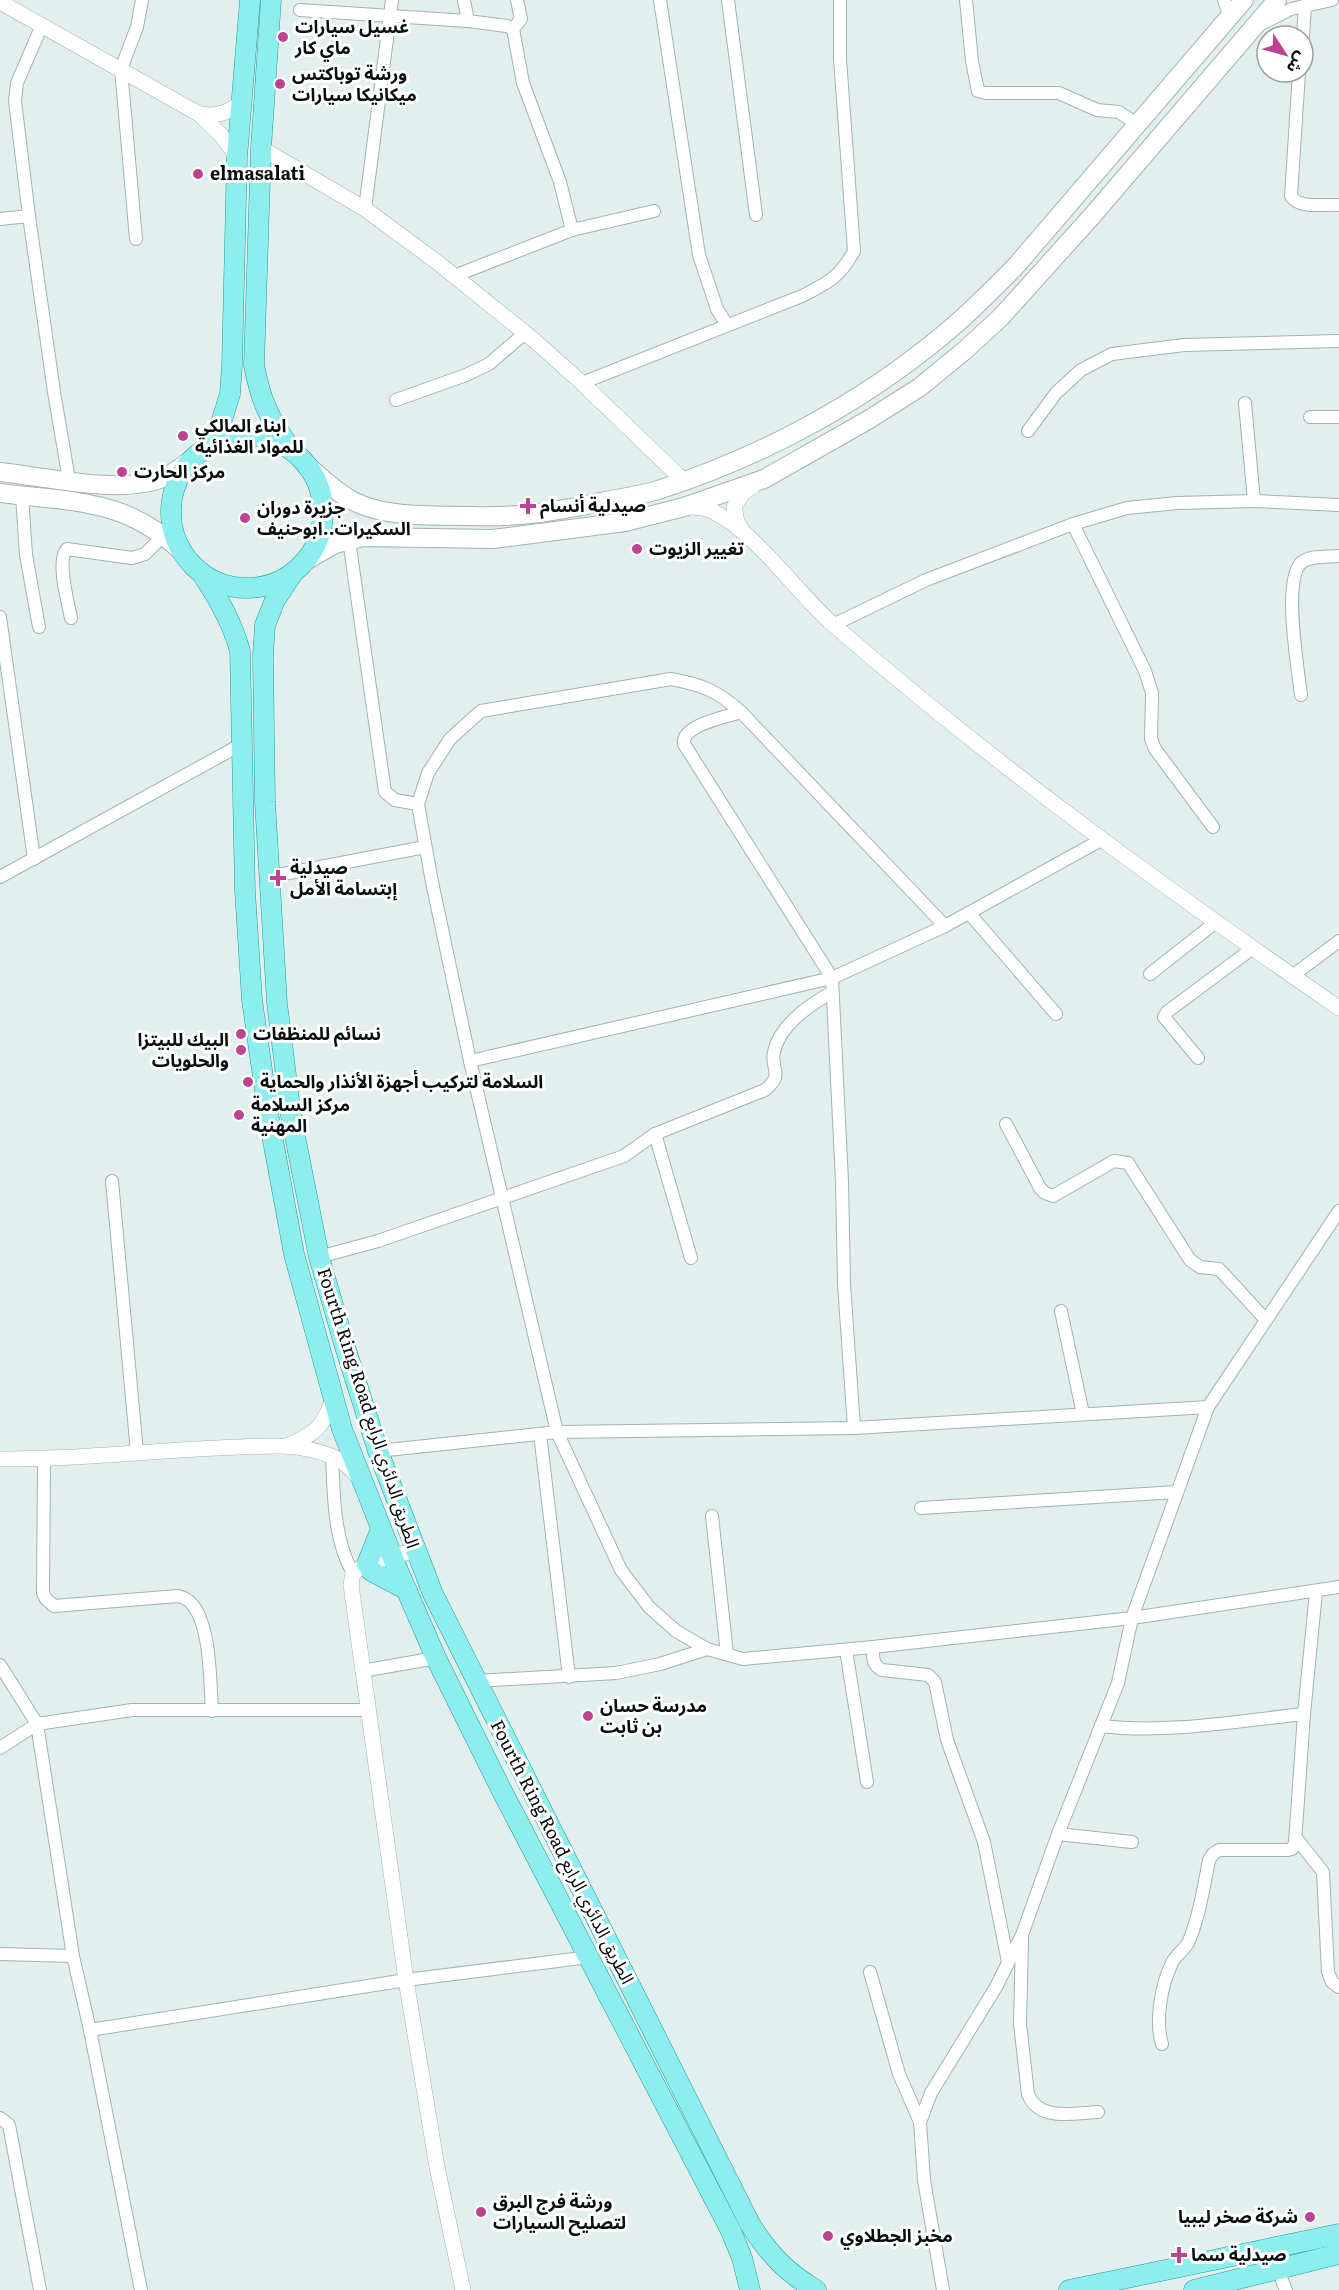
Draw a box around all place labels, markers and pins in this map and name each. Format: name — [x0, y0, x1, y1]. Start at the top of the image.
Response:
place label: غسيل سيارات ماي كار — [294, 12, 409, 62]
marker: غسيل سيارات ماي كار — [276, 30, 290, 44]
place label: ورشة توباكتس ميكانيكا سيارات — [292, 59, 417, 107]
marker: ورشة توباكتس ميكانيكا سيارات — [273, 77, 287, 91]
place label: elmasalati — [210, 159, 305, 186]
marker: elmasalati — [191, 167, 205, 181]
place label: ابناء المالكي للمواد الغذائيه — [195, 411, 304, 459]
marker: ابناء المالكي للمواد الغذائيه — [176, 429, 190, 443]
place label: مركز الحارت — [134, 457, 225, 484]
marker: مركز الحارت — [115, 465, 129, 479]
place label: صيدلية أنسام — [540, 491, 646, 519]
place label: جزيرة دوران السكيرات..ابوحنيف — [257, 493, 411, 541]
marker: صيدلية أنسام — [521, 499, 535, 513]
marker: جزيرة دوران السكيرات..ابوحنيف — [238, 511, 252, 525]
place label: تغيير الزيوت — [649, 534, 745, 561]
marker: تغيير الزيوت — [630, 542, 644, 556]
place label: صيدلية إبتسامة الأمل — [290, 853, 398, 901]
marker: صيدلية إبتسامة الأمل — [271, 871, 285, 885]
place label: نسائم للمنظفات — [253, 1019, 381, 1047]
place label: البيك للبيتزا والحلويات — [138, 1025, 229, 1073]
marker: نسائم للمنظفات — [234, 1027, 248, 1041]
marker: البيك للبيتزا والحلويات — [234, 1043, 248, 1057]
place label: السلامة لتركيب أجهزة الأنذار والحماية — [260, 1067, 543, 1094]
marker: السلامة لتركيب أجهزة الأنذار والحماية — [241, 1075, 255, 1089]
place label: مركز السلامة المهنية — [251, 1090, 350, 1138]
marker: مركز السلامة المهنية — [232, 1108, 246, 1122]
place label: مدرسة حسان بن ثابت — [600, 1691, 707, 1739]
marker: مدرسة حسان بن ثابت — [581, 1709, 595, 1723]
place label: ورشة فرج البرق لتصليح السيارات — [493, 2187, 626, 2236]
place label: شركة صخر ليبيا — [1178, 2202, 1298, 2229]
marker: ورشة فرج البرق لتصليح السيارات — [474, 2205, 488, 2219]
marker: شركة صخر ليبيا — [1303, 2210, 1317, 2224]
place label: مخبز الجطلاوي — [840, 2221, 953, 2250]
marker: مخبز الجطلاوي — [821, 2229, 835, 2243]
place label: صيدلية سما — [1191, 2240, 1287, 2267]
marker: صيدلية سما — [1172, 2248, 1186, 2262]

